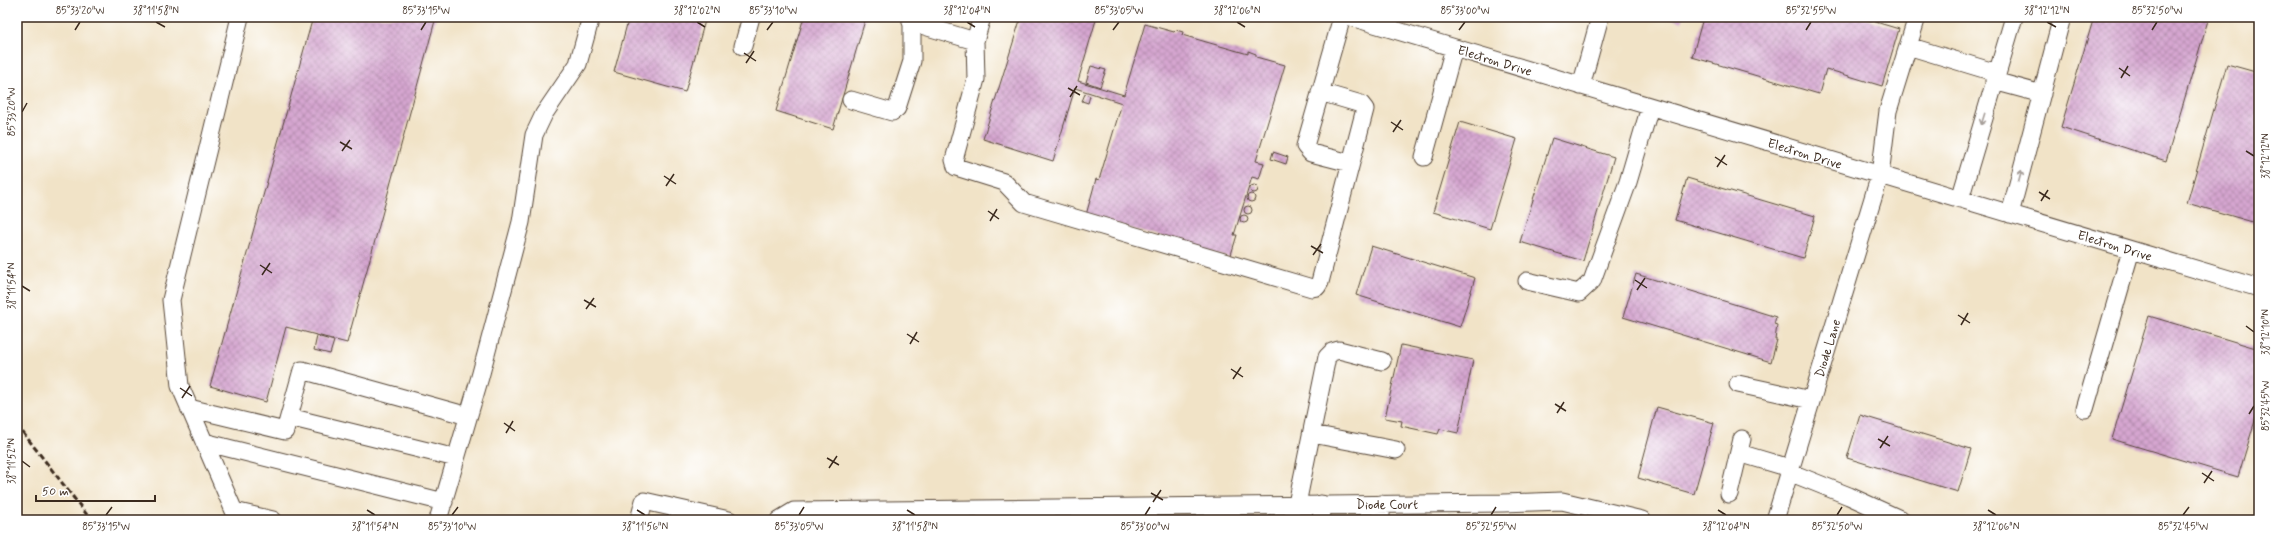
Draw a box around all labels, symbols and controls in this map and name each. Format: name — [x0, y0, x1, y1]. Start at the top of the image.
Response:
text: 85°33'20"W — [56, 4, 104, 18]
text: 38°11'58"N — [133, 4, 179, 18]
text: 85°33'15"W — [402, 4, 450, 18]
text: 38°12'02"N — [674, 4, 721, 18]
text: 85°33'10"W — [749, 4, 797, 18]
text: 38°12'04"N — [943, 4, 991, 18]
text: 85°33'05"W — [1095, 4, 1143, 18]
text: 38°12'06"N — [1214, 4, 1261, 18]
text: 85°33'00"W — [1440, 4, 1490, 18]
text: 85°32'55"W — [1786, 4, 1836, 18]
text: 38°12'12"N — [2024, 4, 2070, 18]
text: 85°32'50"W — [2132, 4, 2182, 18]
street label: Electron Drive — [1455, 42, 1534, 81]
text: 85°33'20"W — [5, 88, 19, 136]
one-way arrow — [1979, 112, 1986, 125]
text: 38°12'12"N — [2259, 133, 2273, 179]
street label: Electron Drive — [1765, 135, 1844, 174]
one-way arrow — [2017, 170, 2025, 183]
street label: Electron Drive — [2075, 227, 2154, 266]
text: 38°11'54"N — [5, 262, 19, 309]
text: 38°12'10"N — [2259, 309, 2273, 355]
street label: Diode Lane — [1812, 317, 1845, 380]
text: 85°32'45"W — [2259, 381, 2273, 431]
text: 38°11'52"N — [5, 438, 19, 484]
scale bar — [36, 477, 155, 503]
text: 50 m — [42, 484, 69, 500]
street label: Diode Court — [1356, 497, 1418, 514]
text: 85°33'15"W — [82, 520, 130, 534]
text: 38°11'54"N — [352, 520, 399, 534]
text: 85°33'10"W — [428, 520, 476, 534]
text: 38°11'56"N — [622, 520, 668, 534]
text: 85°33'05"W — [775, 520, 823, 534]
text: 38°11'58"N — [892, 520, 938, 534]
text: 85°33'00"W — [1120, 520, 1170, 534]
text: 85°32'55"W — [1466, 520, 1516, 534]
text: 38°12'04"N — [1702, 520, 1750, 534]
text: 85°32'50"W — [1812, 520, 1862, 534]
text: 38°12'06"N — [1973, 520, 2020, 534]
text: 85°32'45"W — [2158, 520, 2208, 534]

